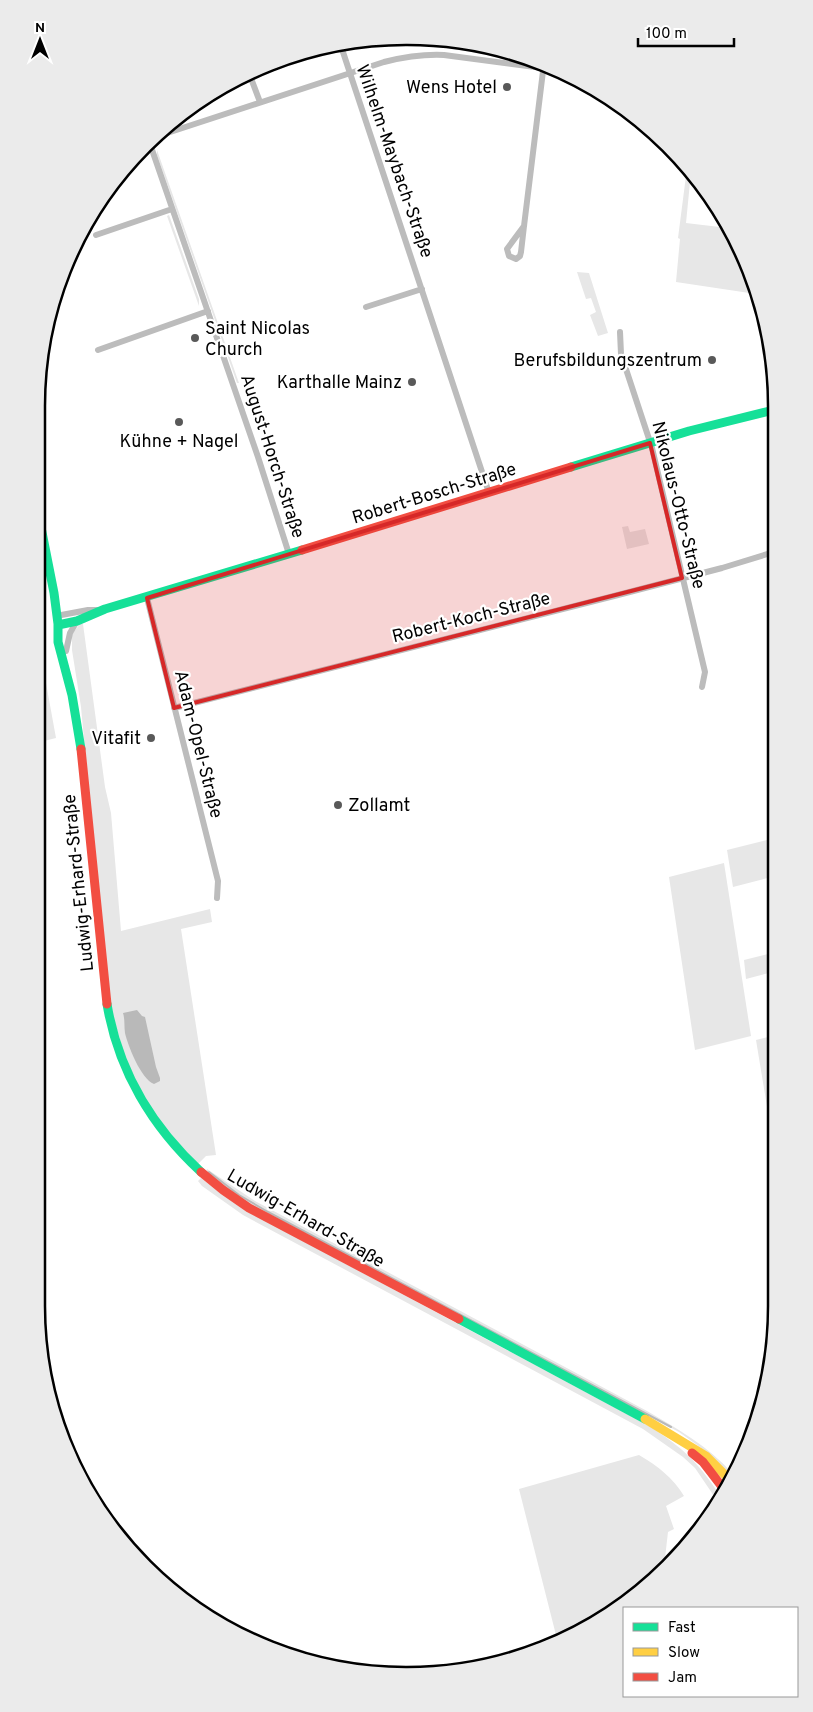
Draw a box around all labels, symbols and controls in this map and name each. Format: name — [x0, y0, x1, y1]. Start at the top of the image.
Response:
north arrow — [15, 15, 65, 65]
scale bar — [638, 15, 734, 47]
text: N — [35, 20, 45, 37]
text: 100 m — [646, 25, 687, 44]
street label: Wilhelm-Maybach-Straße — [350, 62, 437, 261]
place label: Wens Hotel — [406, 77, 497, 100]
marker: Wens Hotel — [501, 81, 513, 93]
place label: Saint Nicolas Church — [205, 318, 310, 362]
marker: Saint Nicolas Church — [189, 332, 201, 344]
place label: Berufsbildungszentrum — [514, 350, 702, 373]
marker: Berufsbildungszentrum — [706, 354, 718, 366]
street label: August-Horch-Straße — [234, 371, 309, 541]
place label: Karthalle Mainz — [277, 372, 402, 395]
marker: Karthalle Mainz — [406, 376, 418, 388]
marker: Kühne + Nagel — [173, 416, 185, 428]
street label: Nikolaus-Otto-Straße — [646, 419, 710, 592]
place label: Kühne + Nagel — [120, 431, 238, 454]
street label: Robert-Bosch-Straße — [349, 458, 519, 530]
street label: Robert-Koch-Straße — [390, 588, 553, 649]
street label: Adam-Opel-Straße — [168, 668, 227, 821]
place label: Vitafit — [91, 728, 141, 751]
marker: Vitafit — [145, 732, 157, 744]
street label: Ludwig-Erhard-Straße — [59, 793, 100, 973]
place label: Zollamt — [348, 795, 410, 818]
marker: Zollamt — [332, 799, 344, 811]
street label: Ludwig-Erhard-Straße — [222, 1165, 388, 1274]
legend — [623, 1607, 798, 1697]
text: Fast — [668, 1619, 696, 1638]
text: Slow — [668, 1644, 700, 1663]
text: Jam — [668, 1669, 697, 1688]

